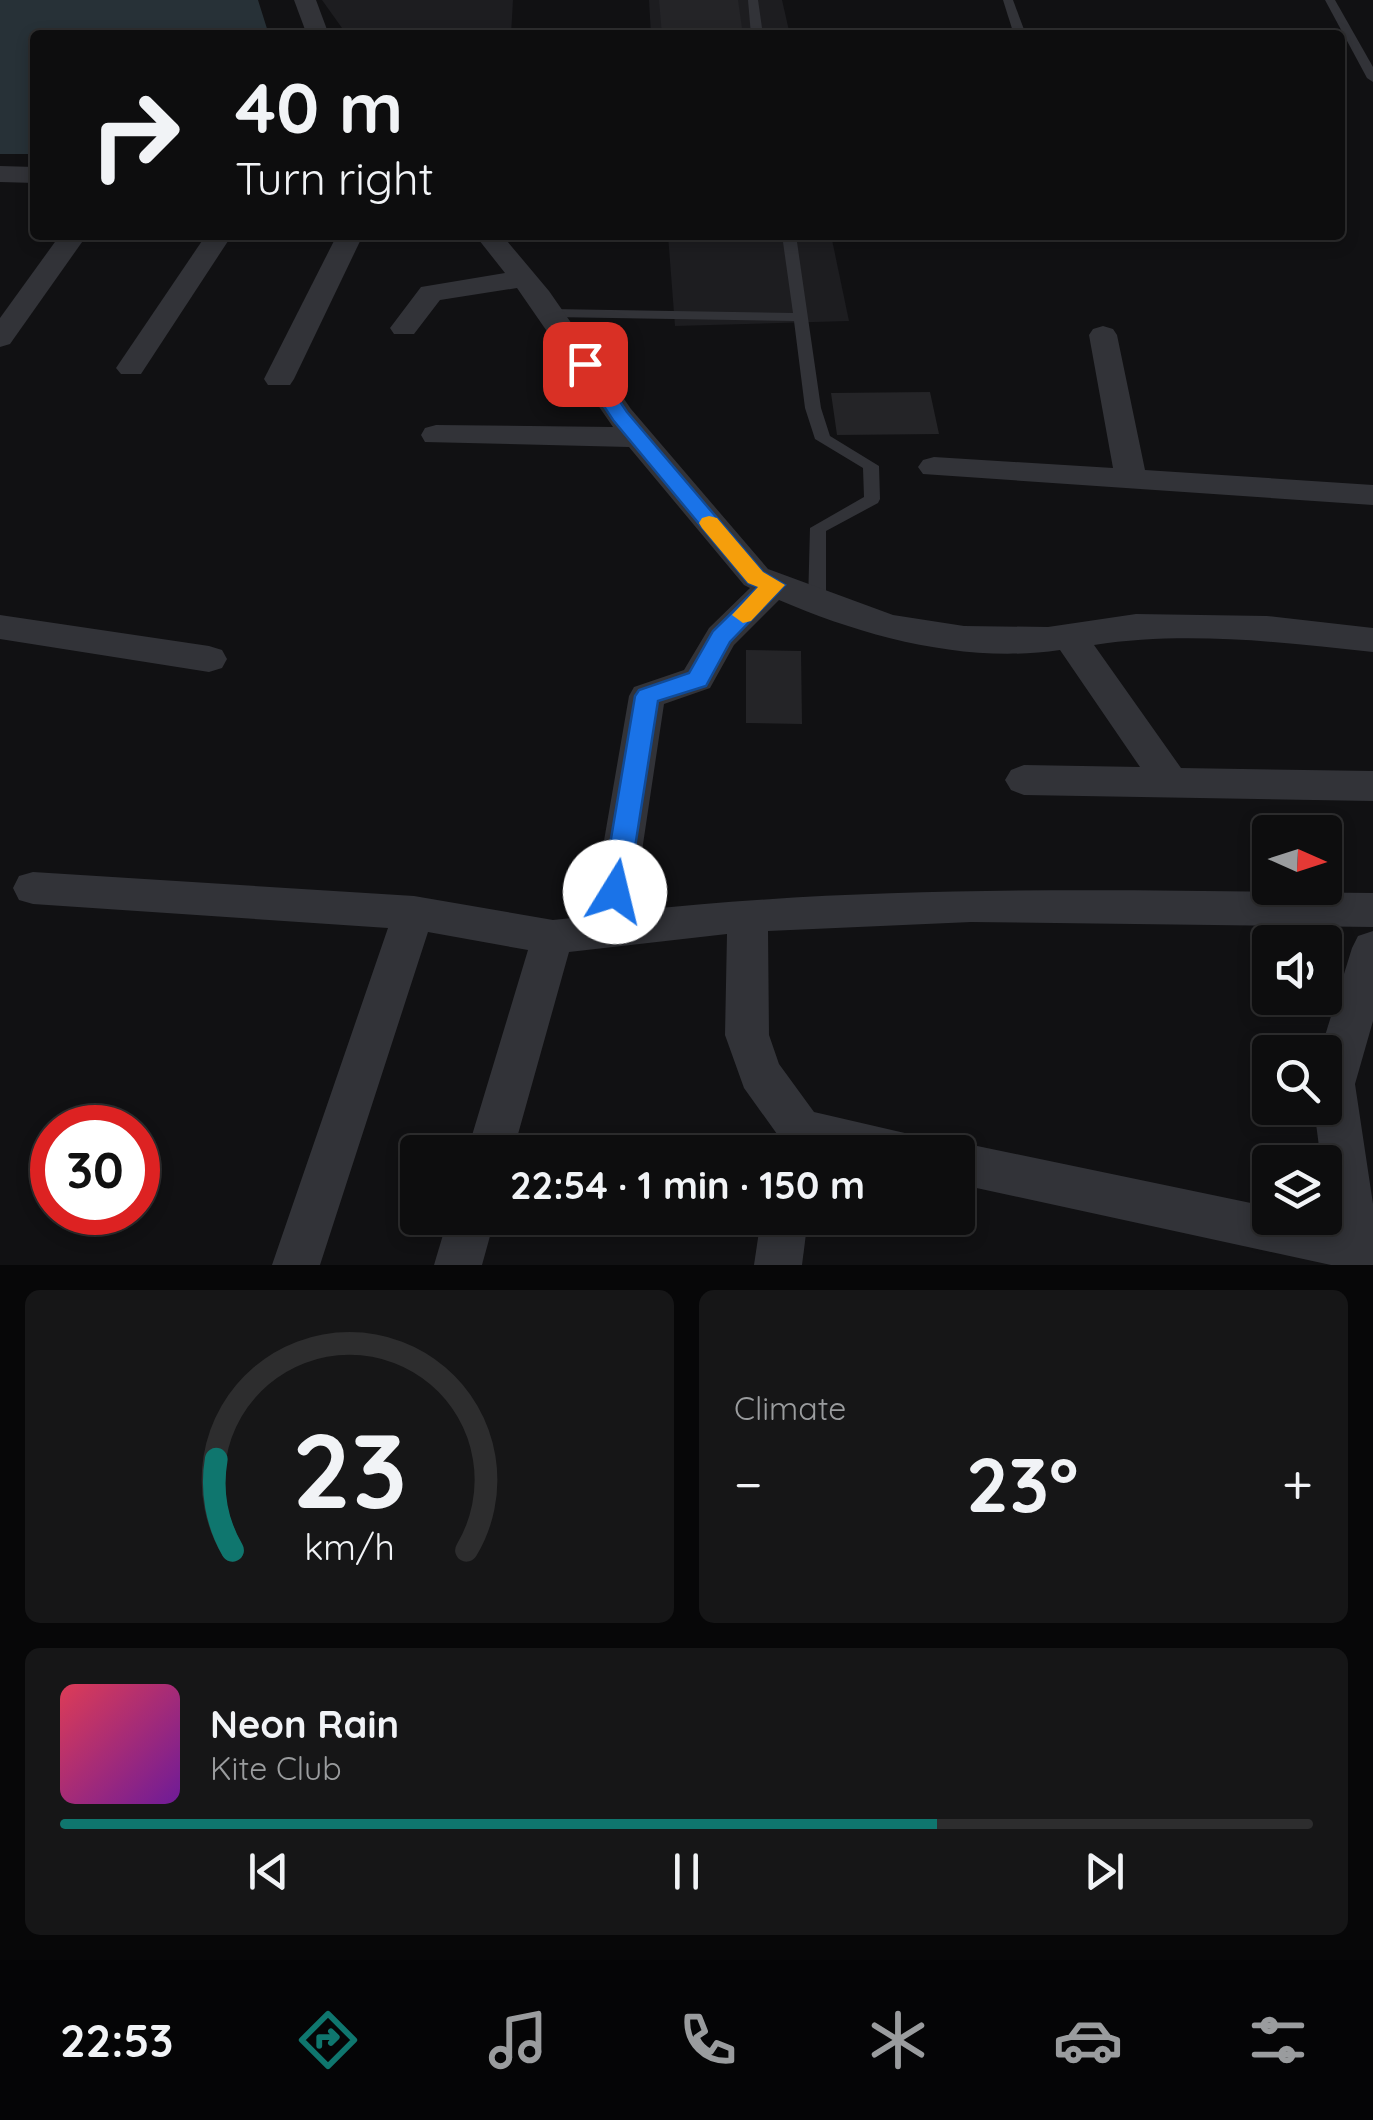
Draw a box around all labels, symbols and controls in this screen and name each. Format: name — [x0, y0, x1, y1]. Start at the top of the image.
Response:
text: 40 m — [235, 63, 403, 151]
icon: right — [70, 70, 200, 200]
text: Turn right — [235, 150, 434, 206]
pin — [543, 322, 628, 407]
icon: arrive — [558, 337, 613, 392]
north arrow — [1252, 815, 1342, 905]
map controls — [1252, 815, 1342, 1235]
position arrow — [563, 840, 667, 944]
button: sound — [1252, 925, 1342, 1015]
button: search — [1252, 1035, 1342, 1125]
speed limit sign: 30 — [30, 1105, 160, 1235]
button: layers — [1252, 1145, 1342, 1235]
text: 22:54 · 1 min · 150 m — [510, 1161, 865, 1209]
text: Climate — [734, 1388, 846, 1428]
text: 23 — [292, 1404, 407, 1534]
text: 23° — [966, 1437, 1079, 1531]
text: − — [734, 1449, 763, 1518]
text: + — [1282, 1449, 1313, 1518]
text: km/h — [304, 1524, 395, 1569]
text: Neon Rain — [210, 1700, 399, 1748]
text: Kite Club — [210, 1748, 342, 1788]
icon: previous — [241, 1844, 296, 1899]
icon: pause — [659, 1844, 714, 1899]
icon: next — [1077, 1844, 1132, 1899]
icon: directions — [293, 2005, 363, 2075]
icon: music — [483, 2005, 553, 2075]
icon: phone — [673, 2005, 743, 2075]
icon: climate — [863, 2005, 933, 2075]
icon: car — [1053, 2005, 1123, 2075]
icon: filters — [1243, 2005, 1313, 2075]
text: 22:53 — [60, 2012, 174, 2068]

